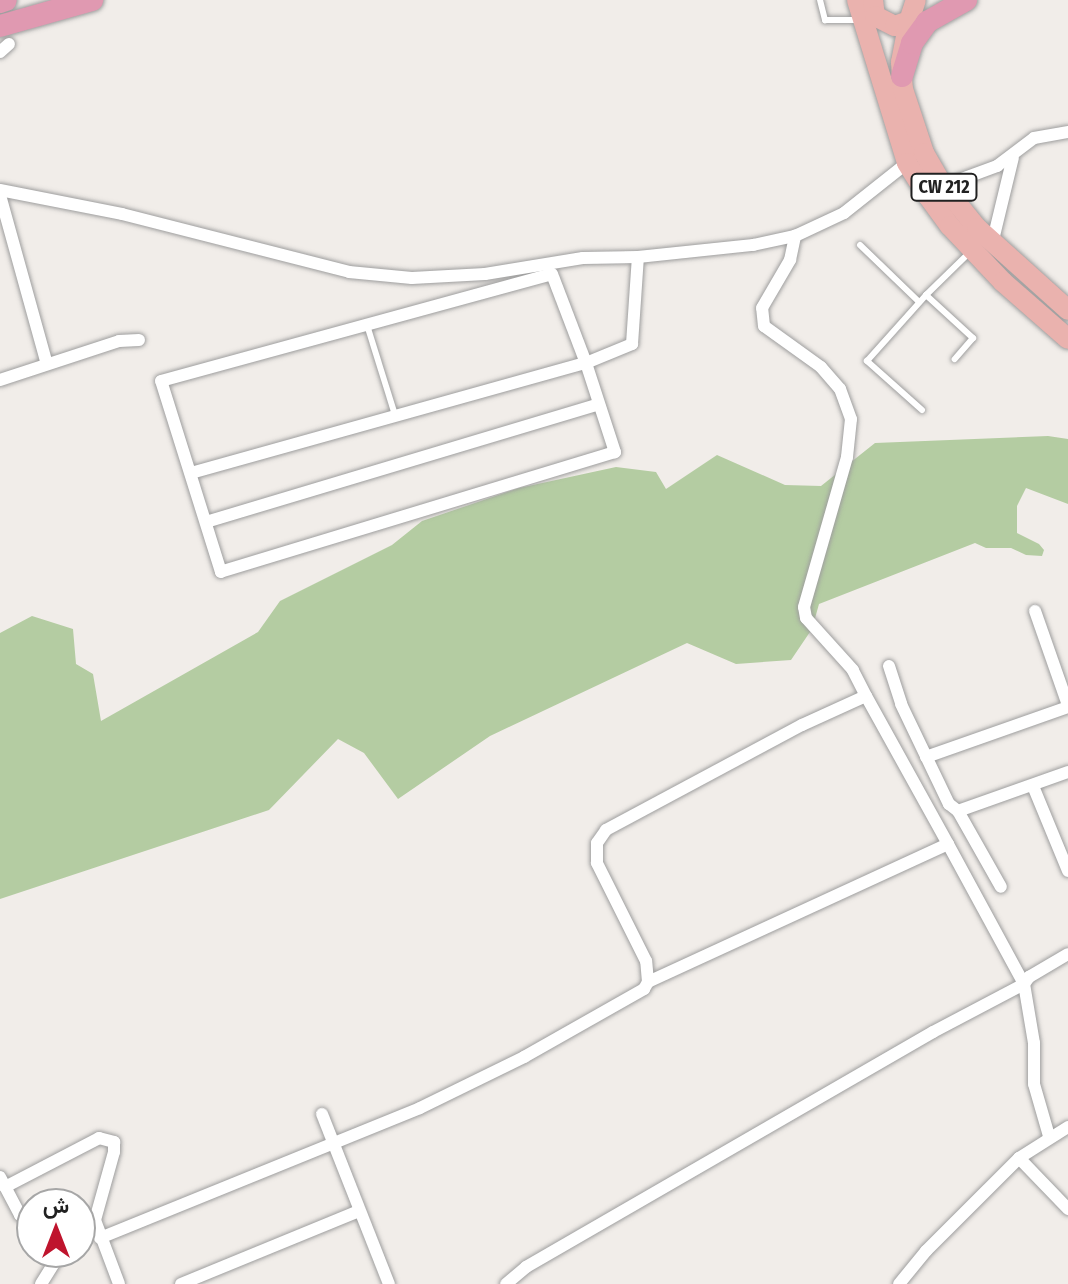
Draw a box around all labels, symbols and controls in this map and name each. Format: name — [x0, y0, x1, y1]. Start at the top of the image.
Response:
road number: CW 212 — [910, 173, 978, 201]
north arrow — [16, 1188, 96, 1268]
text: ش — [43, 1192, 69, 1219]

